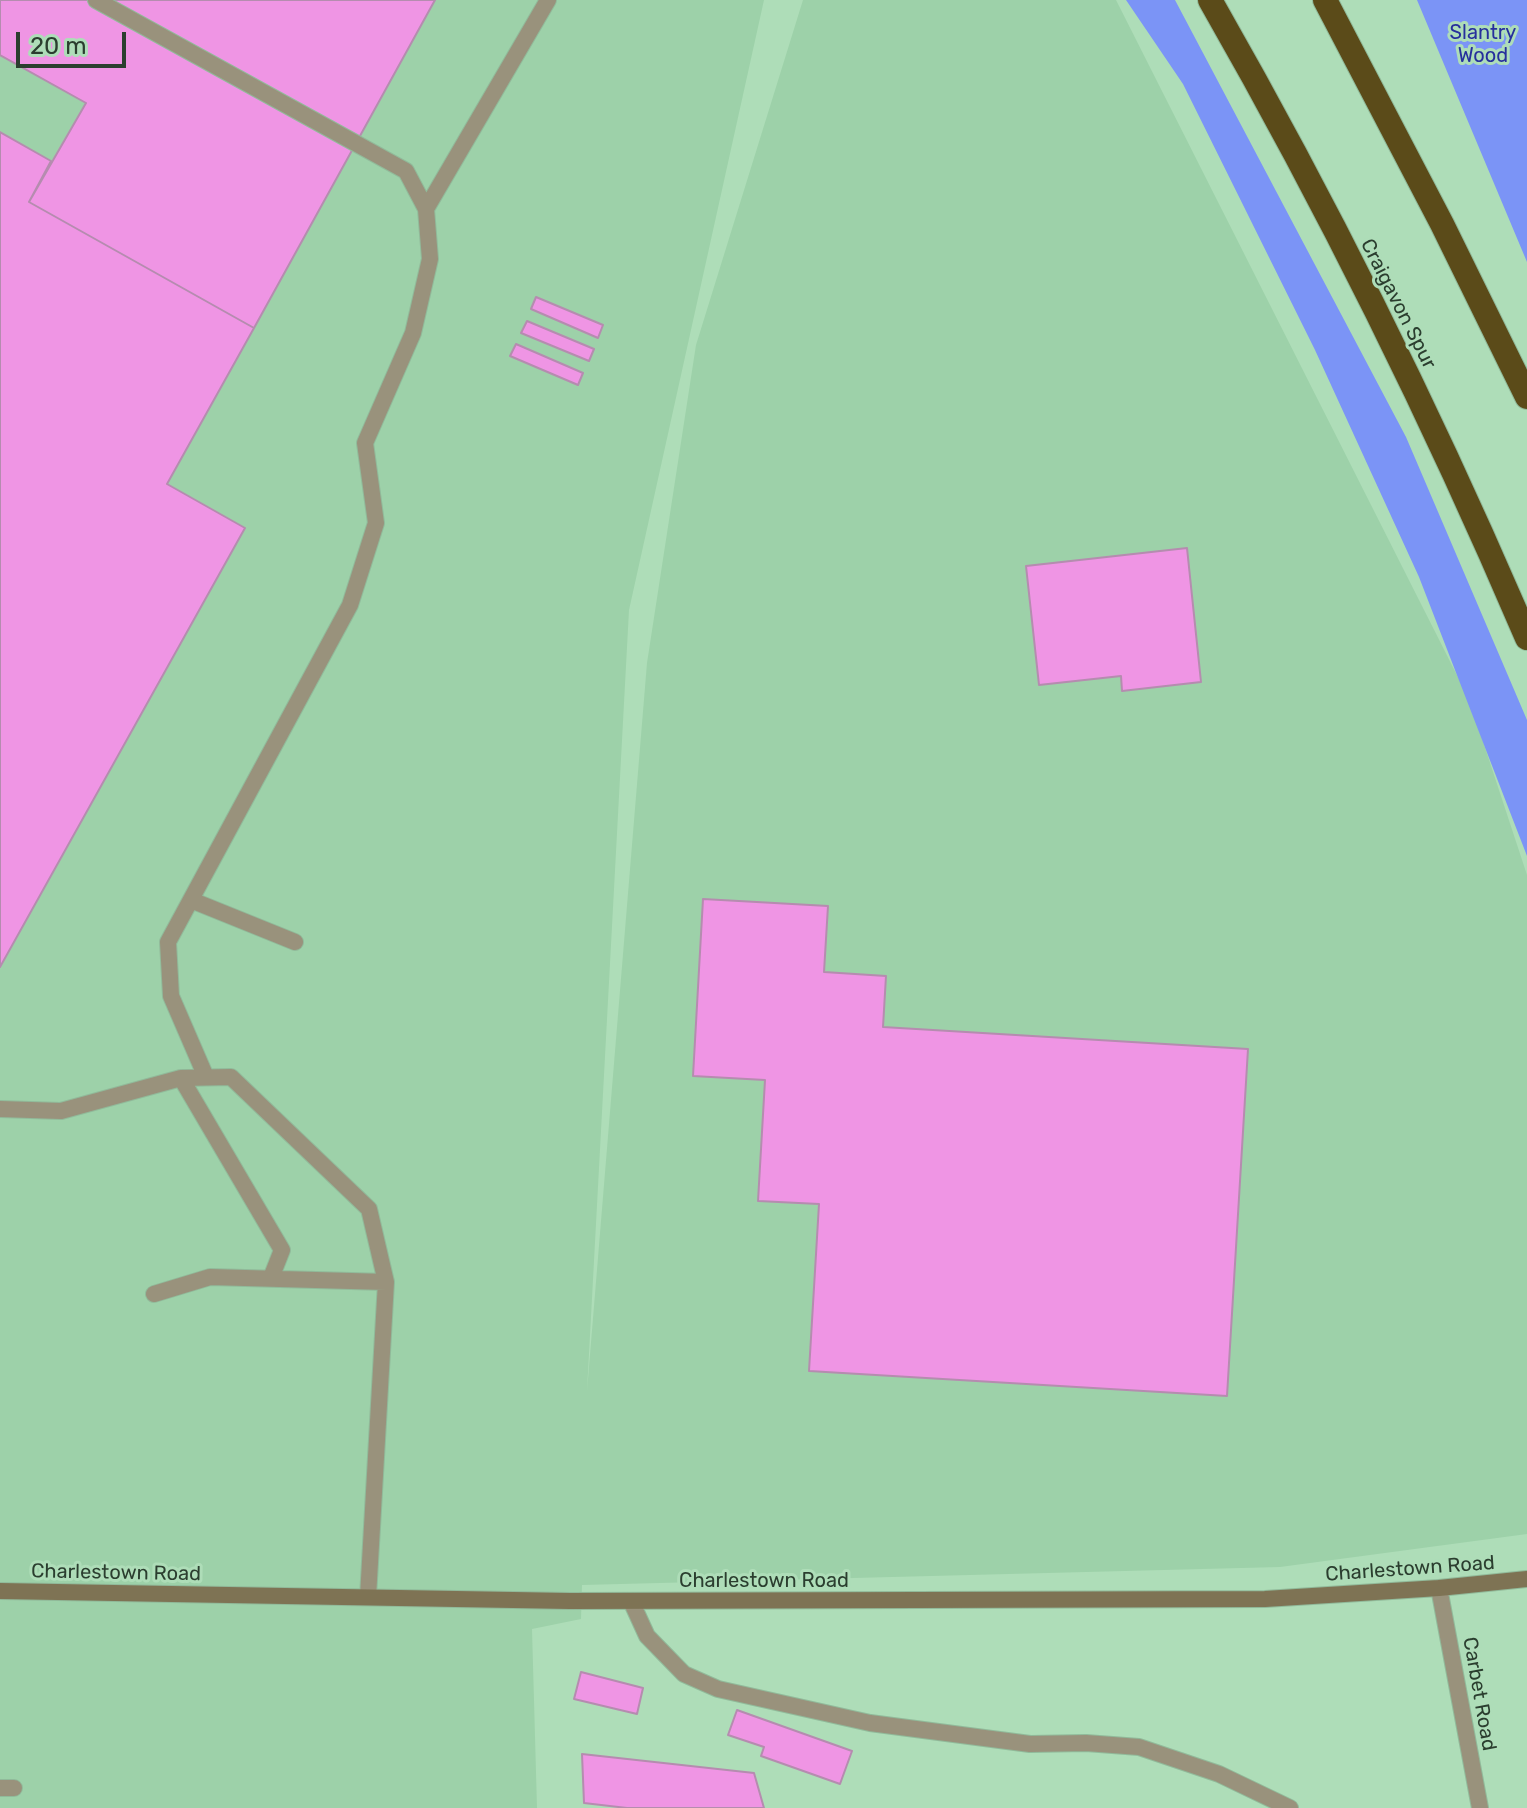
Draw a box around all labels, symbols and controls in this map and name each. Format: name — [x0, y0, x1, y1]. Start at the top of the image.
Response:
scale bar — [20, 16, 130, 66]
park label: Slantry Wood — [1450, 21, 1516, 68]
text: 20 m — [30, 32, 87, 60]
street label: Craigavon Spur — [1355, 235, 1441, 373]
street label: Charlestown Road — [1324, 1551, 1496, 1587]
street label: Charlestown Road — [31, 1560, 201, 1586]
street label: Charlestown Road — [679, 1569, 849, 1593]
street label: Carbet Road — [1457, 1635, 1501, 1753]

